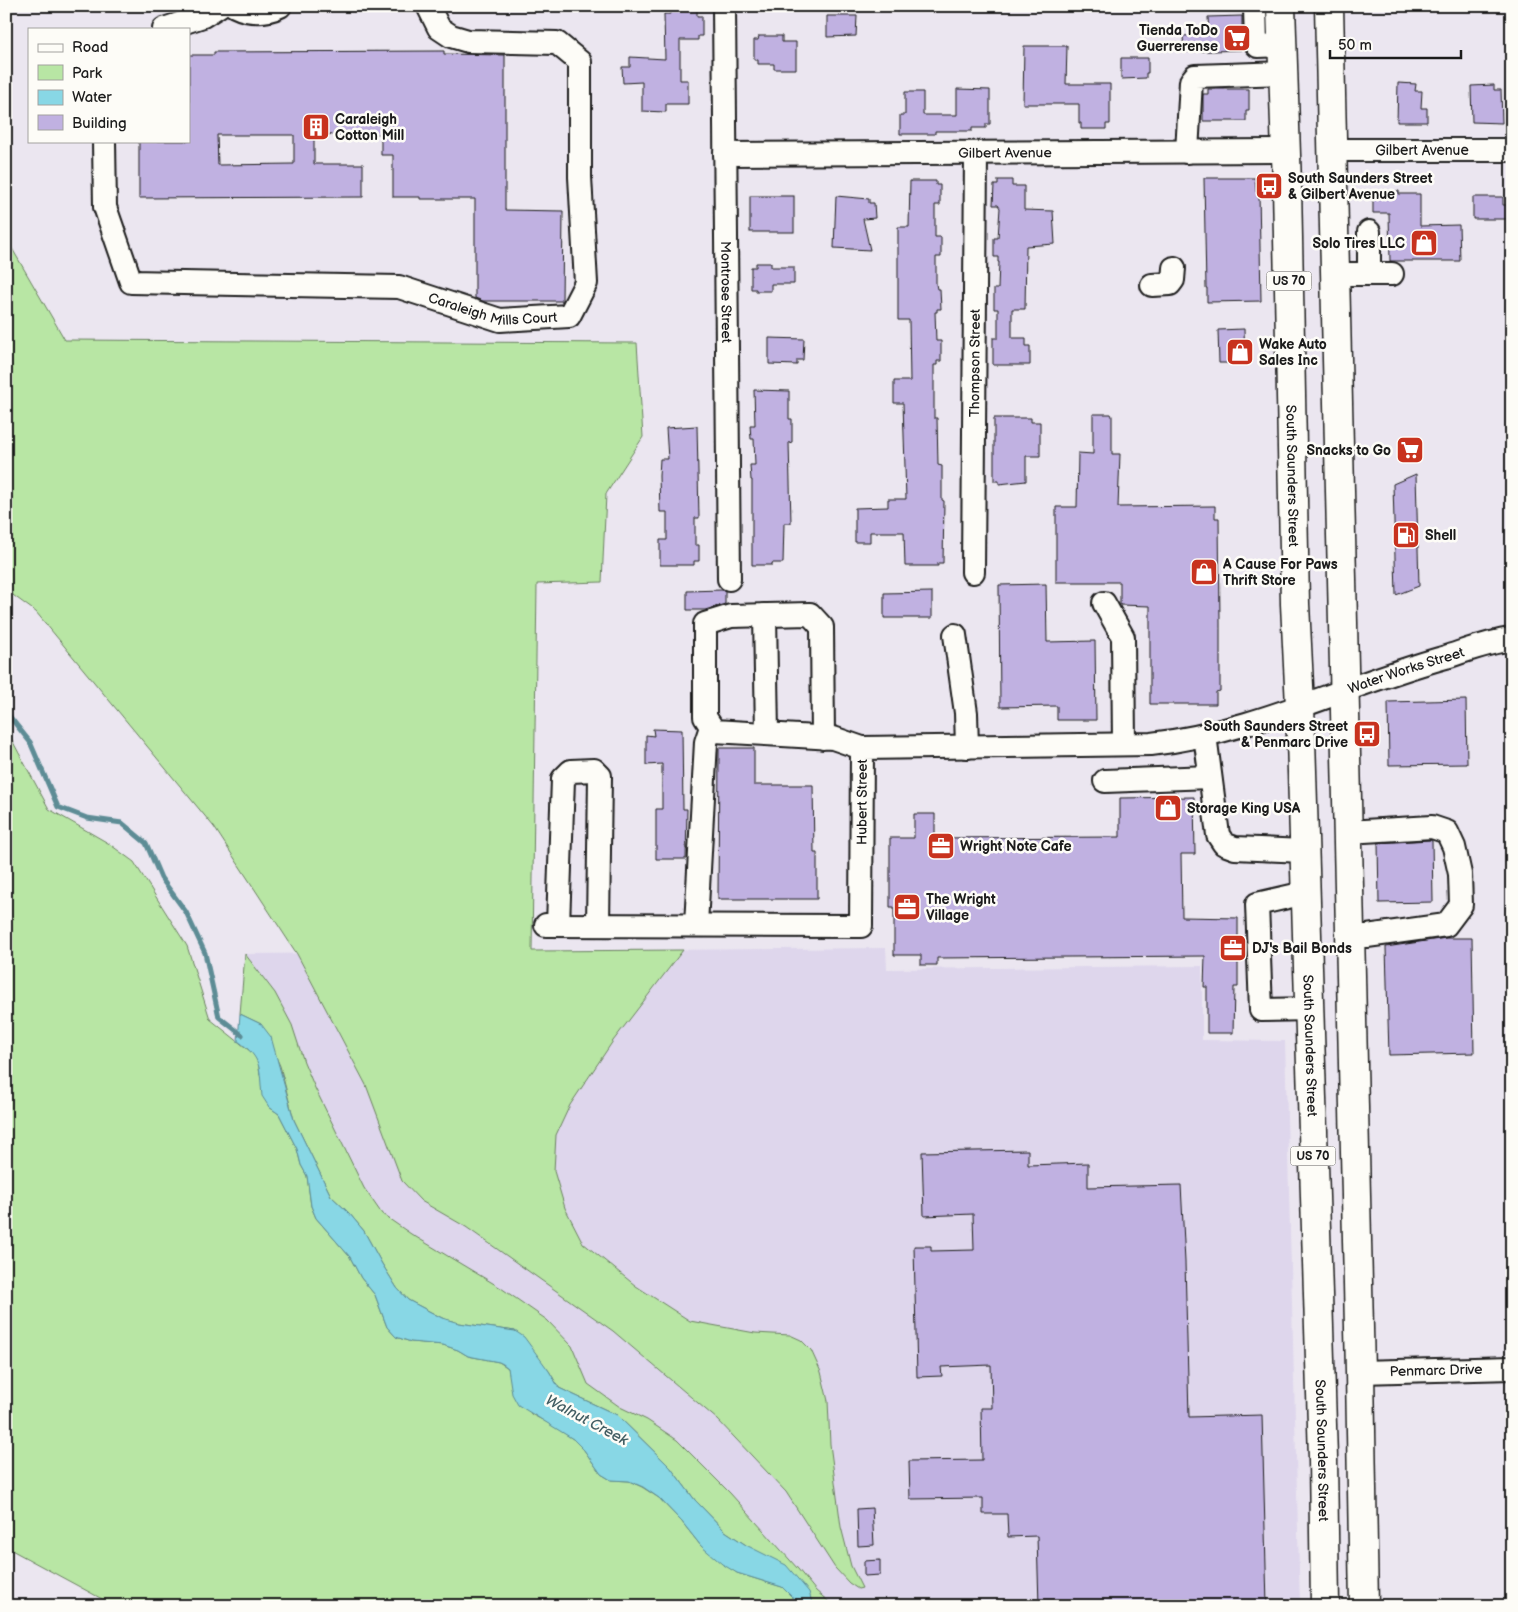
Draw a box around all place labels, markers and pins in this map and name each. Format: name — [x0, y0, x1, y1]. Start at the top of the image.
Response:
place label: Tienda ToDo Guerrerense — [1137, 22, 1218, 55]
supermarket icon: Tienda ToDo Guerrerense — [1222, 23, 1252, 53]
place label: Caraleigh Cotton Mill — [335, 111, 404, 144]
building icon: Caraleigh Cotton Mill — [301, 112, 331, 142]
place label: South Saunders Street & Gilbert Avenue — [1288, 170, 1433, 203]
bus stop icon: South Saunders Street & Gilbert Avenue — [1254, 171, 1284, 201]
shop icon: Solo Tires LLC — [1409, 228, 1439, 258]
place label: Solo Tires LLC — [1313, 235, 1405, 252]
place label: Wake Auto Sales Inc — [1259, 336, 1327, 369]
shop icon: Wake Auto Sales Inc — [1225, 337, 1255, 367]
supermarket icon: Snacks to Go — [1395, 435, 1425, 465]
place label: Snacks to Go — [1306, 442, 1391, 459]
fuel station icon: Shell — [1391, 520, 1421, 550]
place label: Shell — [1425, 527, 1456, 544]
place label: A Cause For Paws Thrift Store — [1222, 556, 1338, 589]
shop icon: A Cause For Paws Thrift Store — [1189, 557, 1219, 587]
place label: South Saunders Street & Penmarc Drive — [1204, 718, 1348, 751]
bus stop icon: South Saunders Street & Penmarc Drive — [1352, 719, 1382, 749]
shop icon: Storage King USA — [1153, 793, 1183, 823]
place label: Storage King USA — [1187, 800, 1301, 817]
office icon: Wright Note Cafe — [926, 831, 956, 861]
place label: Wright Note Cafe — [960, 838, 1072, 855]
place label: The Wright Village — [926, 891, 996, 924]
office icon: The Wright Village — [892, 892, 922, 922]
office icon: DJ's Bail Bonds — [1218, 933, 1248, 963]
place label: DJ's Bail Bonds — [1252, 940, 1352, 957]

